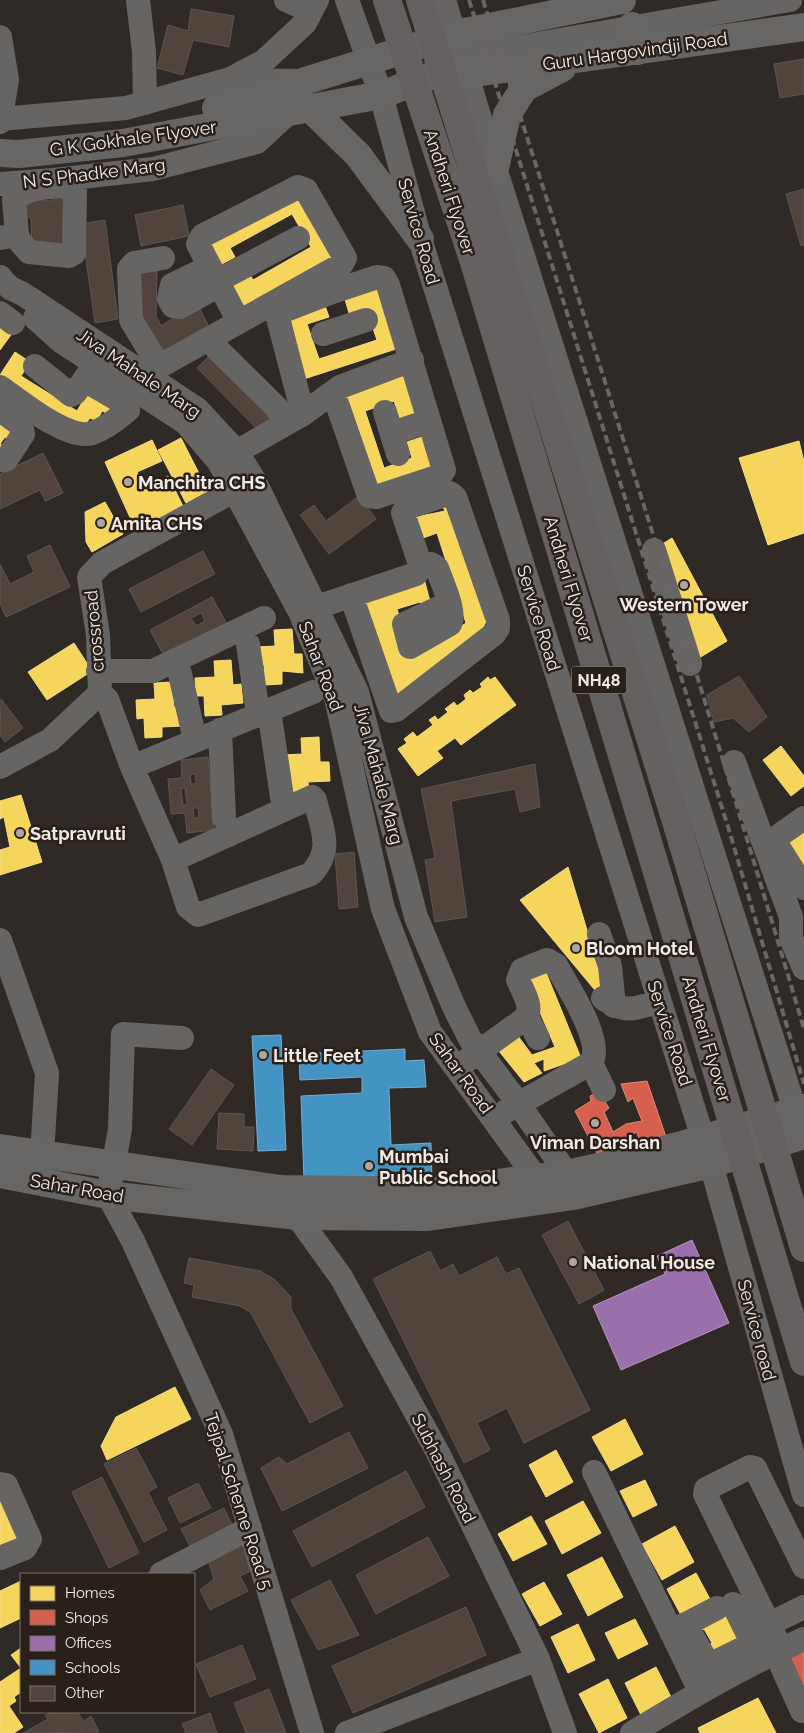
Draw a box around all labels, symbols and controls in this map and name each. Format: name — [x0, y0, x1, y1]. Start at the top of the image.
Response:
street label: Guru Hargovindji Road — [541, 28, 729, 74]
street label: G K Gokhale Flyover — [48, 116, 218, 160]
street label: Andheri Flyover — [420, 127, 480, 258]
street label: N S Phadke Marg — [21, 154, 167, 192]
street label: Service Road — [394, 175, 444, 287]
street label: Jiva Mahale Marg — [73, 324, 205, 422]
place label: Manchitra CHS — [138, 472, 266, 493]
marker: Manchitra CHS — [122, 476, 134, 488]
place label: Amita CHS — [111, 513, 203, 534]
street label: Andheri Flyover — [540, 513, 598, 645]
marker: Amita CHS — [95, 517, 107, 529]
street label: Service Road — [513, 563, 565, 673]
marker: Western Tower — [678, 579, 690, 591]
street label: crossroad — [80, 589, 108, 673]
place label: Western Tower — [620, 594, 749, 615]
street label: Sahar Road — [294, 618, 348, 714]
road number: NH48 — [572, 666, 626, 694]
street label: Jiva Mahale Marg — [350, 701, 408, 847]
place label: Satpravruti — [30, 823, 126, 844]
marker: Satpravruti — [14, 827, 26, 839]
place label: Bloom Hotel — [586, 938, 694, 959]
marker: Bloom Hotel — [570, 942, 582, 954]
street label: Andheri Flyover — [678, 973, 736, 1105]
street label: Service Road — [643, 978, 697, 1088]
street label: Sahar Road — [425, 1029, 497, 1117]
place label: Little Feet — [273, 1045, 361, 1066]
marker: Little Feet — [257, 1049, 269, 1061]
marker: Viman Darshan — [589, 1117, 601, 1129]
place label: Viman Darshan — [530, 1132, 660, 1153]
place label: Mumbai Public School — [379, 1146, 497, 1188]
marker: Mumbai Public School — [363, 1160, 375, 1172]
street label: Sahar Road — [29, 1169, 125, 1207]
place label: National House — [583, 1252, 715, 1273]
marker: National House — [567, 1256, 579, 1268]
street label: Service road — [733, 1277, 781, 1383]
street label: Tejpal Scheme Road 5 — [200, 1410, 278, 1592]
street label: Subhash Road — [407, 1410, 481, 1526]
legend — [20, 1573, 195, 1713]
text: Homes — [65, 1584, 115, 1602]
text: Shops — [65, 1609, 108, 1627]
text: Offices — [65, 1634, 112, 1652]
text: Schools — [65, 1659, 120, 1677]
text: Other — [65, 1684, 105, 1702]

